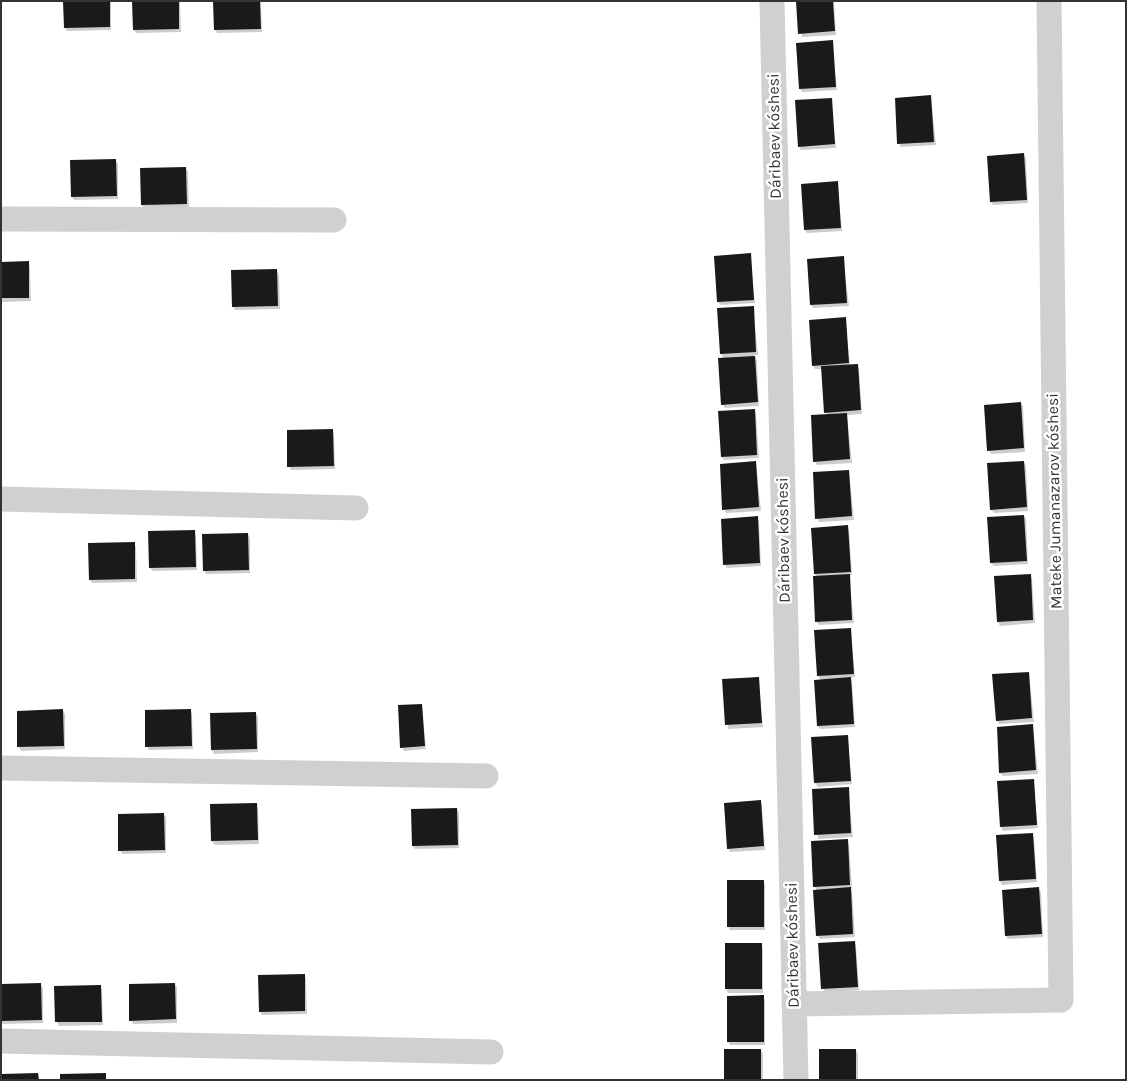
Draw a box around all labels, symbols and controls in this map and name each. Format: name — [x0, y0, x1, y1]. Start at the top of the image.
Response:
street label: Dáribaev kóshesi — [764, 73, 786, 199]
street label: Mateke Jumanazarov kóshesi — [1044, 393, 1066, 609]
street label: Dáribaev kóshesi — [773, 477, 795, 603]
street label: Dáribaev kóshesi — [782, 882, 804, 1008]

